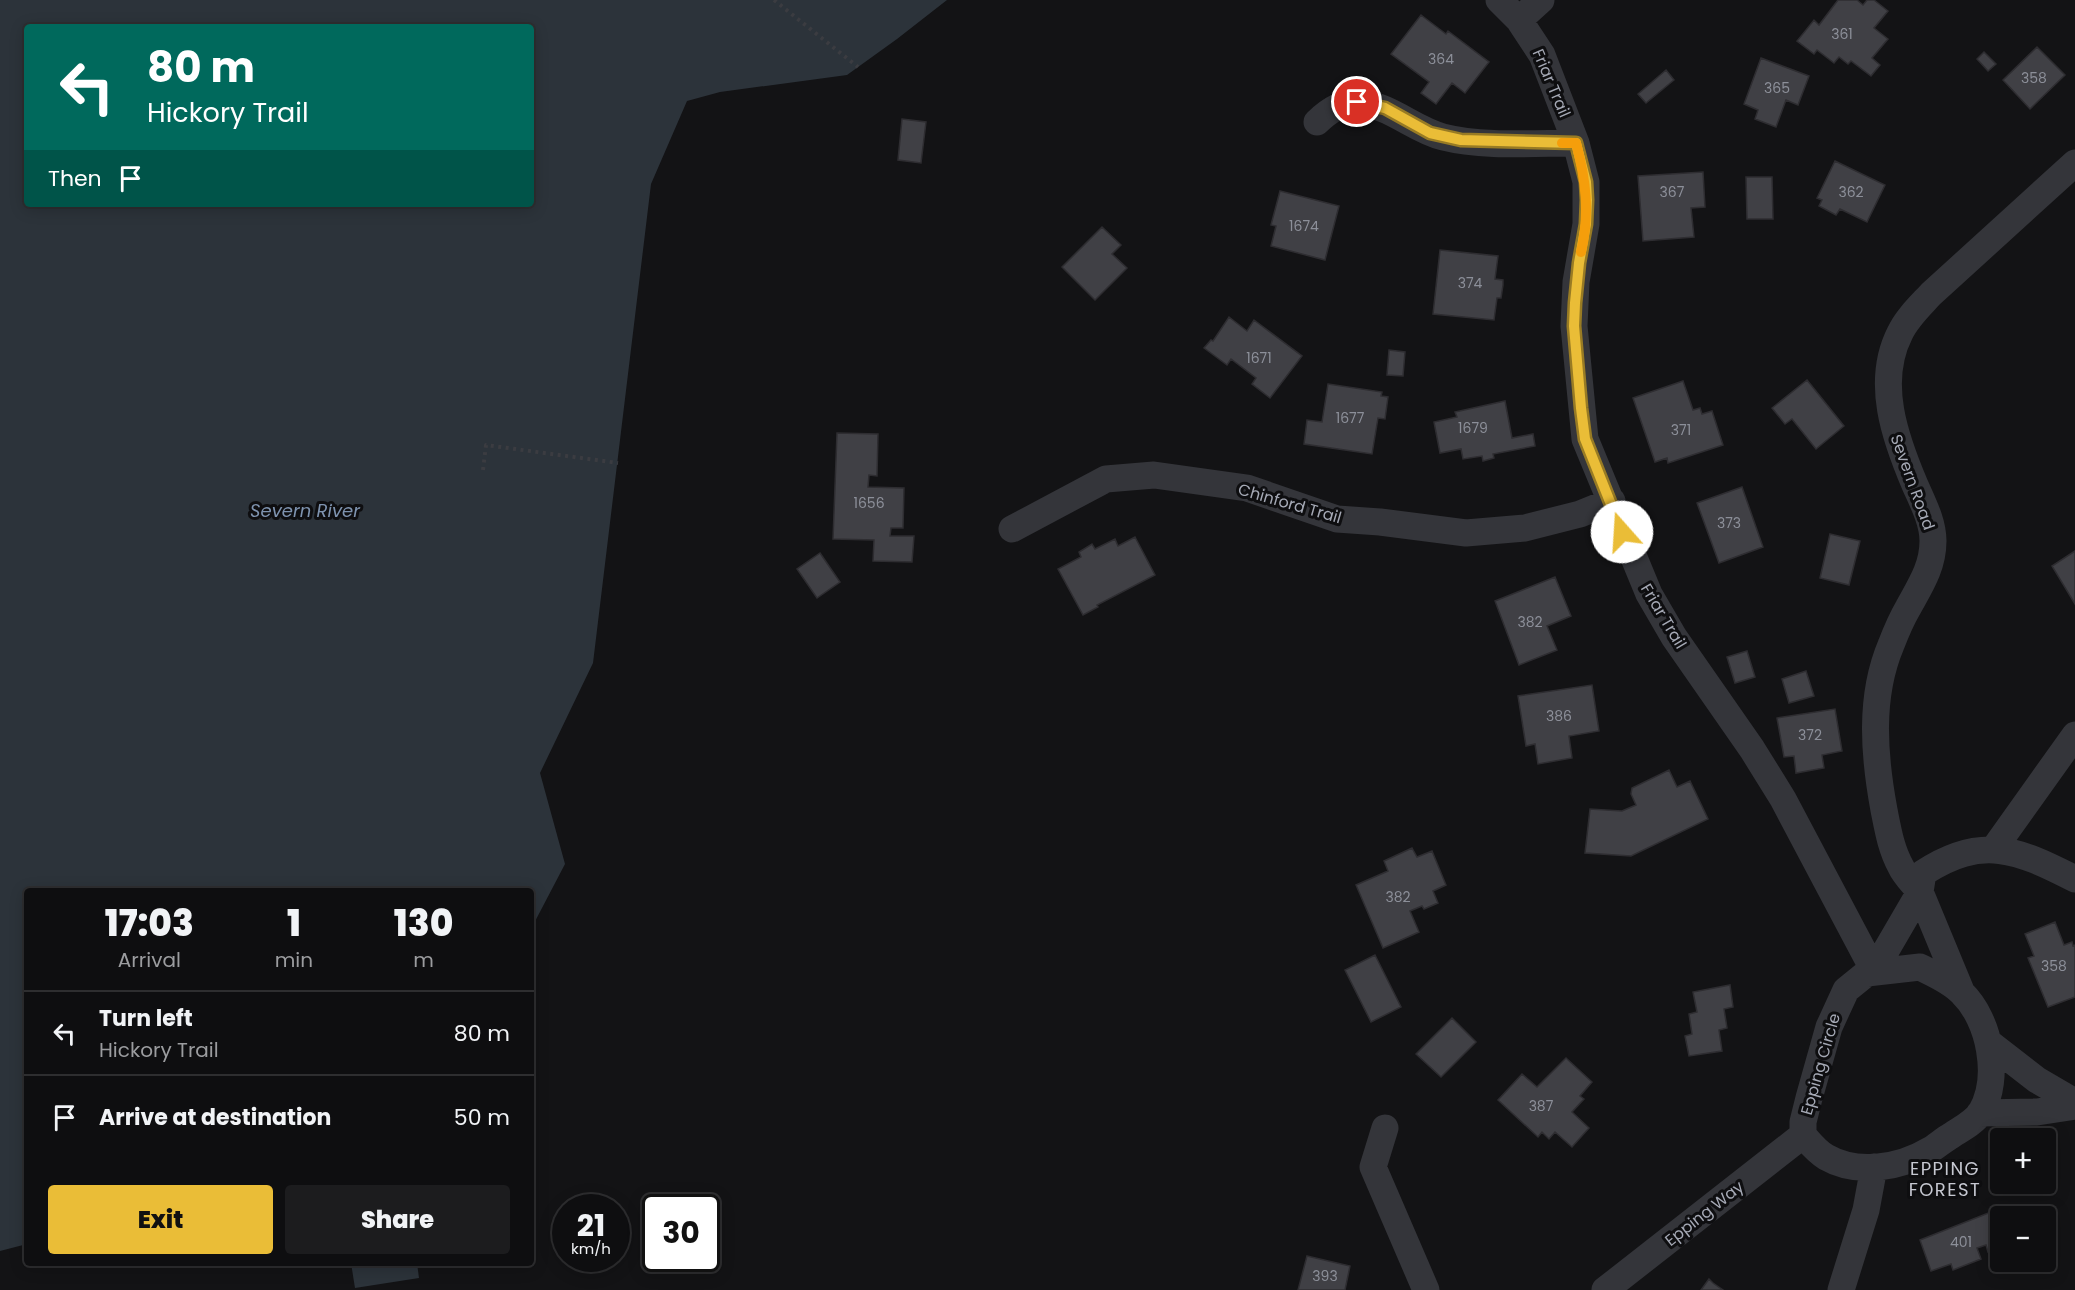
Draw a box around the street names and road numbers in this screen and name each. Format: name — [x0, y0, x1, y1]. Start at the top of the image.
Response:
street label: Friar Trail — [1527, 45, 1576, 121]
street label: Severn Road — [1885, 431, 1940, 533]
street label: Chinford Trail — [1235, 478, 1344, 529]
street label: Friar Trail — [1635, 579, 1692, 653]
street label: Epping Circle — [1795, 1010, 1846, 1118]
street label: Epping Way — [1660, 1175, 1749, 1252]

